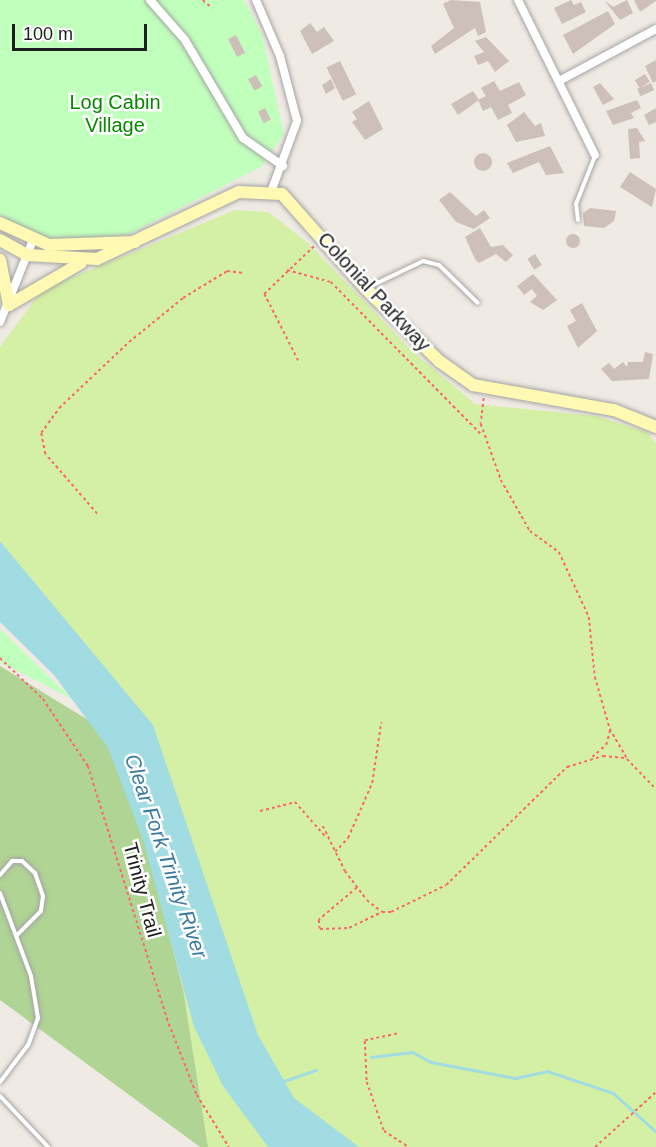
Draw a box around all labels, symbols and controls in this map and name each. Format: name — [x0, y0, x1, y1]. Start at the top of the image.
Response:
scale bar — [15, 12, 150, 50]
text: 100 m — [23, 24, 73, 44]
park label: Log Cabin Village — [69, 90, 161, 137]
street label: Colonial Parkway — [313, 227, 435, 357]
water label: Clear Fork Trinity River — [119, 751, 213, 961]
street label: Trinity Trail — [118, 840, 166, 940]

